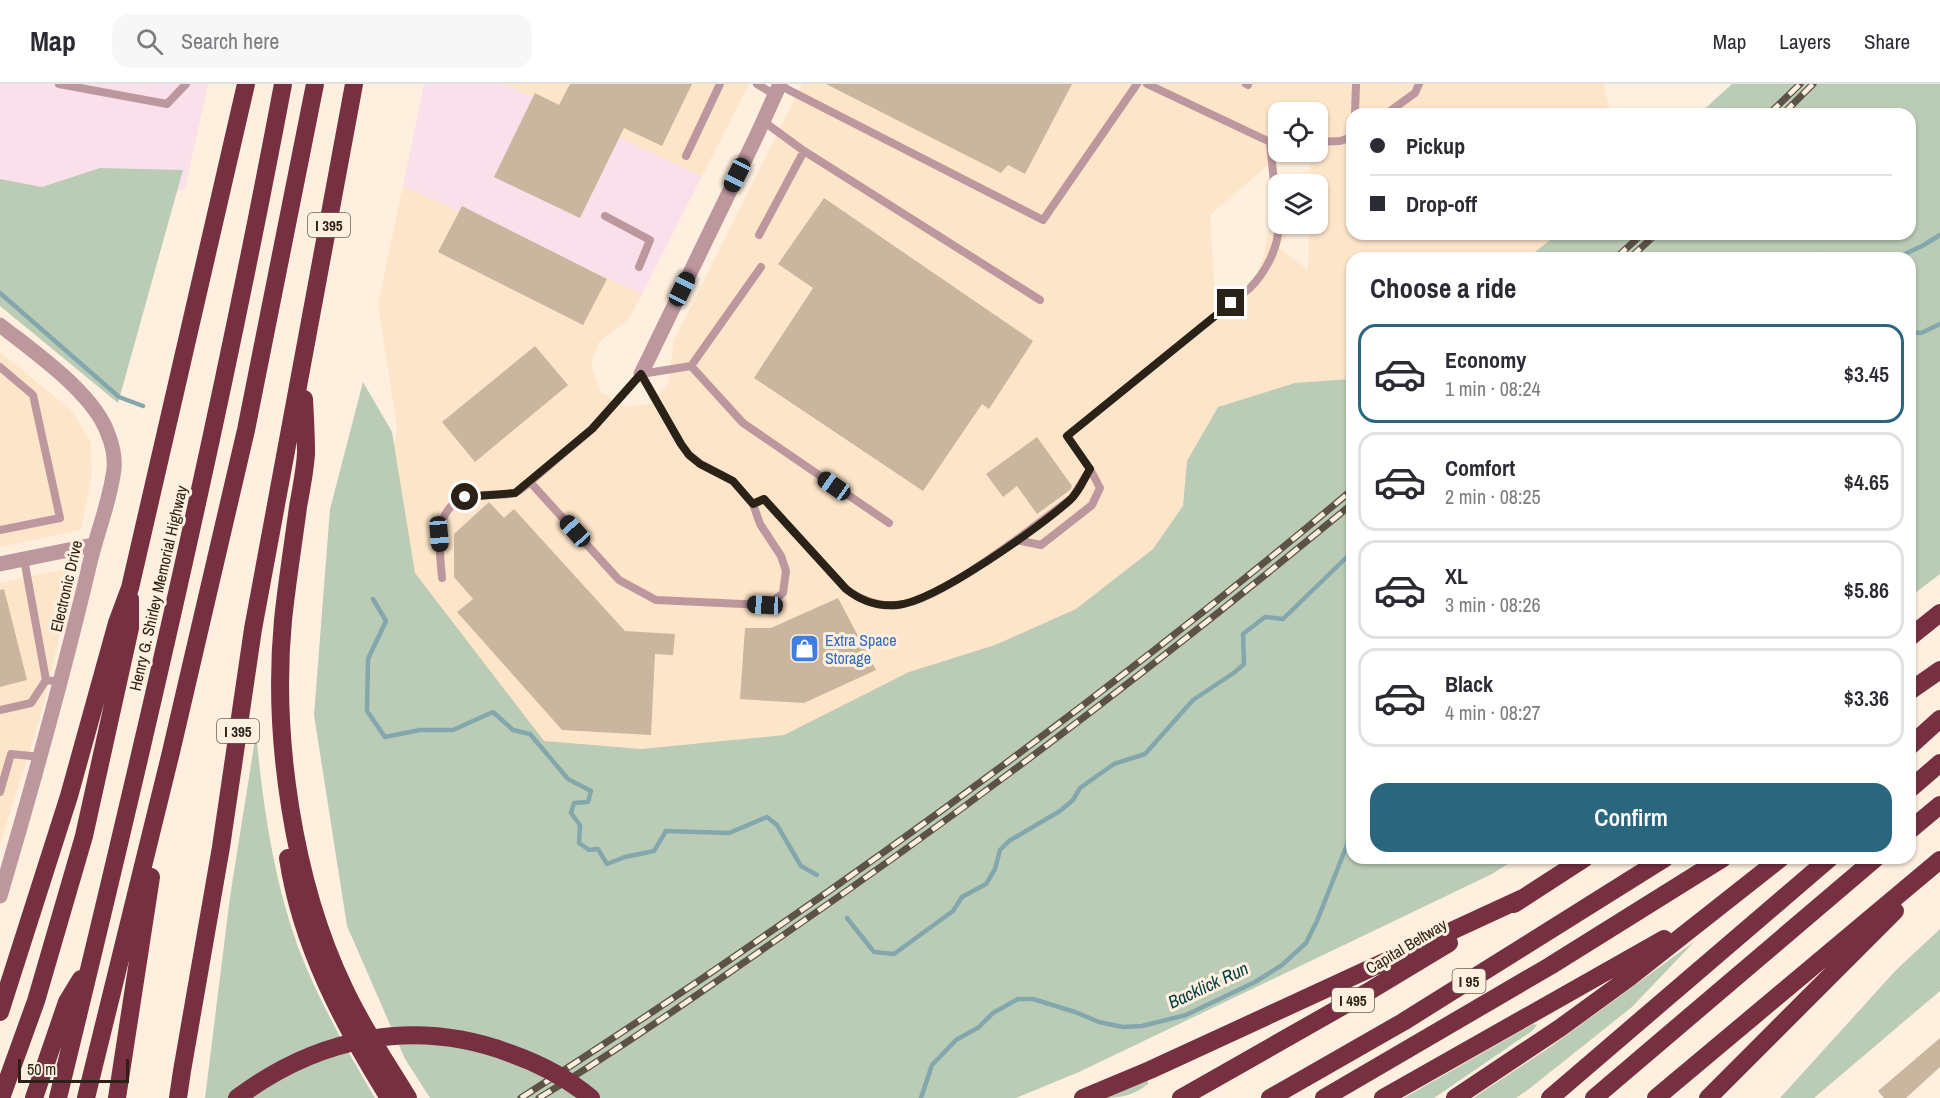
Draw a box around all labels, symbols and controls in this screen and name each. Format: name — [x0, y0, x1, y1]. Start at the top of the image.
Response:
search box — [112, 14, 532, 68]
text: Map — [30, 22, 76, 60]
icon: search — [133, 25, 166, 58]
text: Search here — [181, 26, 279, 56]
text: Map — [1713, 27, 1746, 56]
text: Layers — [1779, 27, 1831, 56]
text: Share — [1864, 27, 1910, 56]
map controls — [1268, 102, 1328, 234]
button: locate — [1268, 102, 1328, 162]
text: Pickup — [1406, 131, 1465, 161]
car — [721, 155, 753, 195]
button: layers — [1268, 174, 1328, 234]
text: Drop-off — [1406, 189, 1477, 219]
road number: I 395 — [308, 213, 350, 237]
car — [666, 269, 698, 309]
text: Choose a ride — [1370, 270, 1516, 306]
route end — [1217, 289, 1244, 316]
text: Economy — [1445, 345, 1526, 375]
icon: car — [1373, 347, 1427, 401]
text: $3.45 — [1844, 359, 1889, 389]
text: 1 min · 08:24 — [1445, 375, 1541, 402]
text: Comfort — [1445, 453, 1515, 483]
icon: car — [1373, 455, 1427, 509]
text: $4.65 — [1844, 467, 1889, 497]
car — [814, 468, 854, 504]
street label: Henry G. Shirley Memorial Highway — [124, 483, 192, 693]
route start — [451, 483, 478, 510]
text: 2 min · 08:25 — [1445, 483, 1541, 510]
car — [556, 512, 594, 550]
car — [428, 515, 450, 553]
street label: Electronic Drive — [45, 538, 87, 634]
text: XL — [1445, 561, 1468, 591]
icon: car — [1373, 563, 1427, 617]
text: $5.86 — [1844, 575, 1889, 605]
text: 3 min · 08:26 — [1445, 591, 1541, 618]
car — [747, 595, 783, 615]
place label: Extra Space Storage — [825, 629, 896, 669]
shop icon: Extra Space Storage — [788, 633, 820, 665]
text: Black — [1445, 669, 1493, 699]
icon: car — [1373, 671, 1427, 725]
text: $3.36 — [1844, 683, 1889, 713]
text: 4 min · 08:27 — [1445, 699, 1541, 726]
road number: I 395 — [217, 719, 259, 743]
button: Confirm — [1370, 783, 1892, 852]
street label: Capital Beltway — [1361, 913, 1451, 979]
water label: Backlick Run — [1164, 955, 1252, 1015]
road number: I 95 — [1452, 969, 1486, 993]
road number: I 495 — [1332, 988, 1374, 1012]
scale bar — [18, 1056, 129, 1084]
text: 50 m — [27, 1058, 56, 1080]

